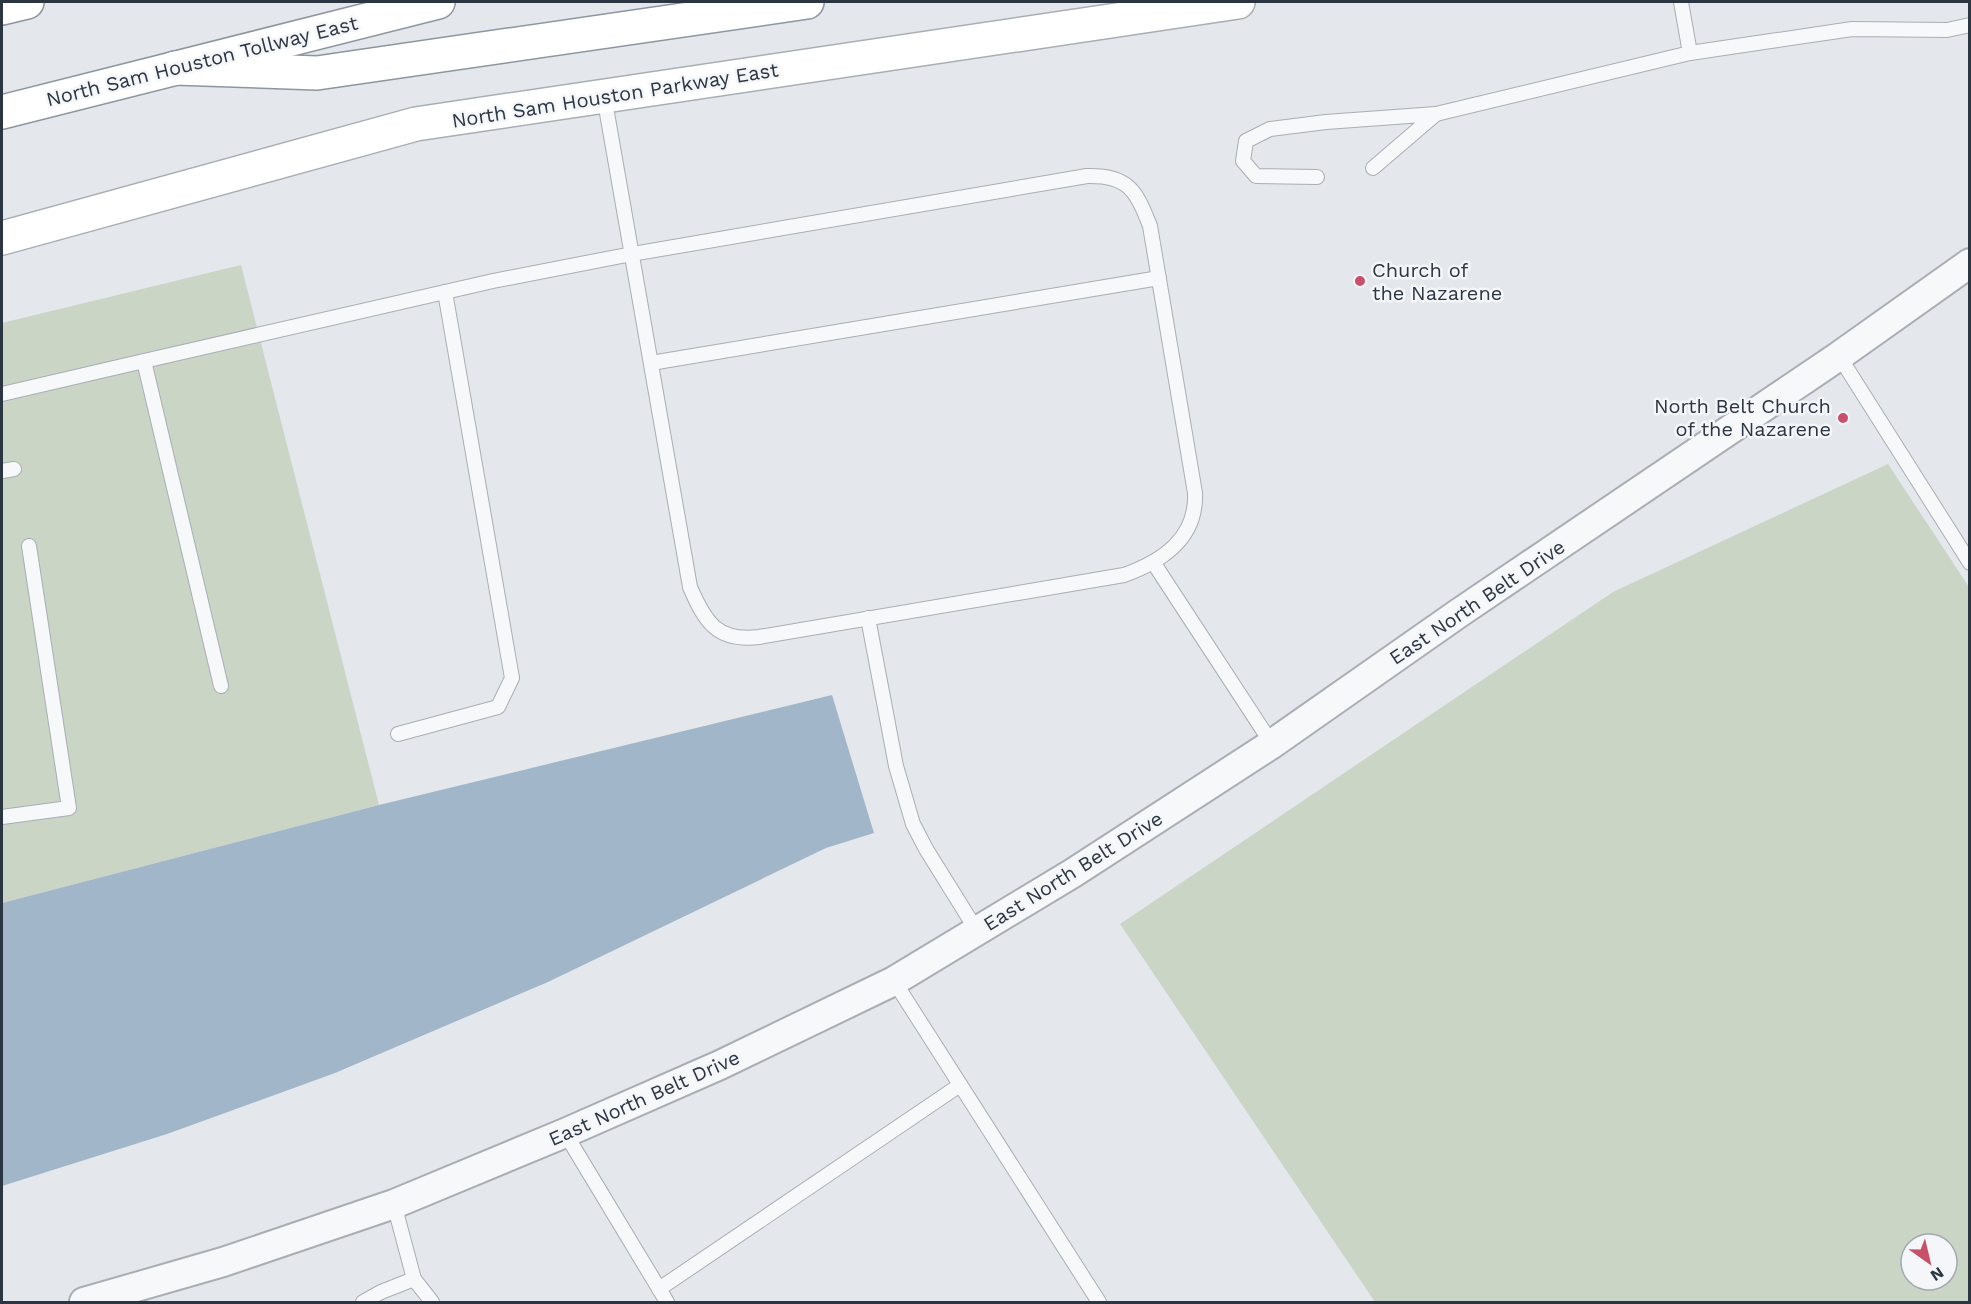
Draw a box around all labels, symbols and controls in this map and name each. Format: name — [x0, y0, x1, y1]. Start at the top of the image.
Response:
street label: North Sam Houston Tollway East — [44, 10, 361, 111]
street label: North Sam Houston Parkway East — [450, 57, 781, 133]
place label: Church of the Nazarene — [1372, 258, 1502, 305]
marker: Church of the Nazarene — [1353, 274, 1367, 288]
place label: North Belt Church of the Nazarene — [1654, 394, 1831, 441]
marker: North Belt Church of the Nazarene — [1836, 411, 1850, 425]
street label: East North Belt Drive — [1385, 534, 1569, 670]
street label: East North Belt Drive — [979, 806, 1167, 936]
street label: East North Belt Drive — [545, 1045, 743, 1151]
north arrow — [1899, 1232, 1959, 1292]
text: N — [1927, 1263, 1947, 1285]

